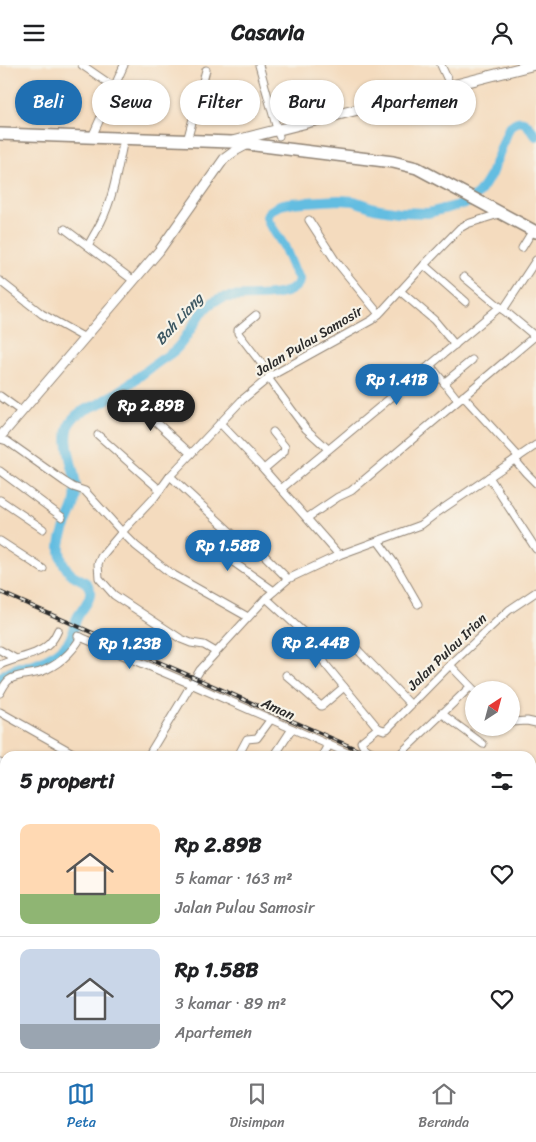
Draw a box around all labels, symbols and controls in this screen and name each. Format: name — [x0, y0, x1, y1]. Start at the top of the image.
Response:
text: Casavia — [231, 13, 305, 52]
icon: menu — [20, 19, 48, 47]
icon: person — [488, 19, 516, 47]
chip: Beli — [15, 80, 82, 125]
chip: Sewa — [92, 80, 170, 125]
chip: Filter — [180, 80, 260, 125]
chip: Baru — [270, 80, 344, 125]
chip: Apartemen — [354, 80, 476, 125]
water label: Bah Liang — [148, 286, 211, 351]
street label: Jalan Pulau Samosir — [249, 298, 369, 384]
pin: Rp 1.41B — [345, 363, 449, 406]
text: Rp 1.41B — [367, 365, 427, 394]
pin: Rp 2.89B — [99, 389, 203, 432]
text: Rp 2.89B — [118, 391, 184, 420]
pin: Rp 1.58B — [176, 529, 280, 572]
text: Rp 1.58B — [196, 531, 260, 560]
street label: Jalan Pulau Irian — [400, 607, 493, 698]
pin: Rp 1.23B — [78, 627, 182, 670]
pin: Rp 2.44B — [264, 627, 368, 669]
text: Rp 2.44B — [283, 628, 349, 657]
text: Rp 1.23B — [99, 629, 161, 658]
north arrow — [465, 681, 520, 736]
map controls — [465, 681, 520, 736]
street label: Aman — [256, 690, 299, 728]
text: 5 properti — [20, 762, 114, 800]
icon: filters — [488, 767, 516, 795]
text: Rp 2.89B — [175, 826, 262, 864]
icon: home — [60, 844, 120, 904]
icon: heart — [488, 860, 516, 888]
text: 5 kamar · 163 m² — [175, 864, 292, 893]
text: Jalan Pulau Samosir — [175, 893, 315, 922]
text: Rp 1.58B — [175, 951, 258, 989]
icon: home — [60, 969, 120, 1029]
icon: heart — [488, 985, 516, 1013]
text: 3 kamar · 89 m² — [175, 989, 286, 1018]
text: Apartemen — [175, 1018, 252, 1047]
tab: Peta — [67, 1080, 96, 1135]
tab: Disimpan — [229, 1080, 285, 1135]
tab: Beranda — [418, 1080, 469, 1135]

